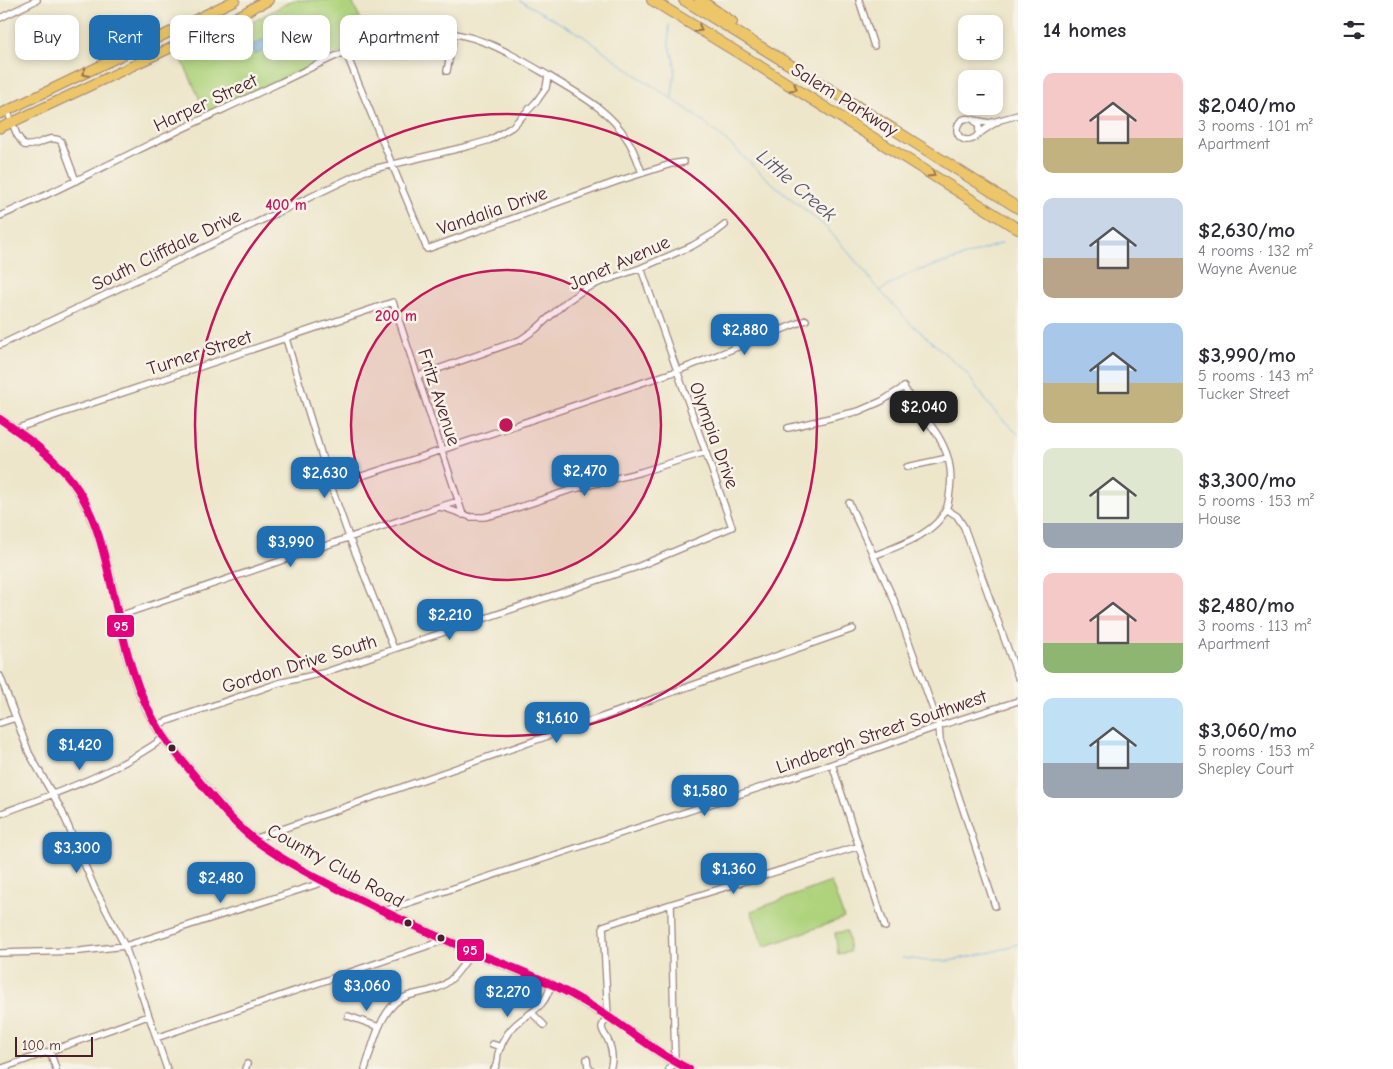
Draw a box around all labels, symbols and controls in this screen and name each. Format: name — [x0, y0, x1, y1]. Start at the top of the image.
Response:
chip: Buy — [15, 15, 79, 60]
chip: Rent — [89, 15, 160, 60]
chip: Filters — [170, 15, 253, 60]
chip: New — [263, 15, 330, 60]
chip: Apartment — [340, 15, 457, 60]
map controls — [958, 15, 1003, 115]
button: + — [958, 15, 1003, 60]
icon: filters — [1340, 16, 1368, 44]
text: 14 homes — [1043, 18, 1126, 42]
one-way arrow — [694, 22, 703, 32]
street label: Salem Parkway — [787, 58, 902, 142]
one-way arrow — [81, 67, 90, 77]
street label: Harper Street — [150, 69, 261, 137]
button: − — [958, 70, 1003, 115]
one-way arrow — [789, 81, 798, 91]
icon: home — [1083, 93, 1143, 153]
text: $2,040/mo — [1198, 93, 1296, 117]
text: 3 rooms · 101 m² — [1198, 117, 1313, 135]
text: Apartment — [1198, 135, 1270, 153]
water label: Little Creek — [752, 145, 841, 226]
one-way arrow — [927, 168, 936, 177]
street label: Vandalia Drive — [434, 182, 550, 240]
text: 400 m — [265, 196, 307, 214]
street label: South Cliffdale Drive — [88, 204, 245, 296]
icon: home — [1083, 218, 1143, 278]
text: $2,630/mo — [1198, 218, 1295, 242]
street label: Janet Avenue — [566, 231, 673, 295]
text: 4 rooms · 132 m² — [1198, 242, 1313, 260]
text: Wayne Avenue — [1198, 260, 1297, 278]
text: 200 m — [375, 307, 417, 325]
pin: $2,880 — [704, 314, 786, 356]
text: $2,880 — [722, 321, 768, 339]
street label: Turner Street — [144, 326, 255, 380]
icon: home — [1083, 343, 1143, 403]
text: $3,990/mo — [1198, 343, 1296, 367]
street label: Fritz Avenue — [413, 346, 465, 449]
text: 5 rooms · 143 m² — [1198, 367, 1313, 385]
street label: Olympia Drive — [685, 379, 744, 492]
text: Tucker Street — [1198, 385, 1289, 403]
pin: $2,040 — [883, 390, 965, 433]
text: $2,040 — [901, 398, 947, 416]
centre of rings — [497, 416, 515, 434]
pin: $2,470 — [544, 454, 626, 497]
pin: $2,630 — [284, 456, 366, 499]
text: $2,470 — [563, 462, 607, 480]
text: $2,630 — [302, 464, 348, 482]
icon: home — [1083, 468, 1143, 528]
text: $3,300/mo — [1198, 468, 1296, 492]
text: 5 rooms · 153 m² — [1198, 492, 1314, 510]
text: House — [1198, 510, 1241, 528]
pin: $3,990 — [250, 526, 332, 568]
text: $3,990 — [268, 533, 314, 551]
icon: home — [1083, 593, 1143, 653]
text: $2,480/mo — [1198, 593, 1295, 617]
pin: $2,210 — [409, 598, 491, 641]
text: $2,210 — [428, 606, 472, 624]
line badge: 95 — [106, 614, 135, 638]
text: 3 rooms · 113 m² — [1198, 617, 1311, 635]
text: 95 — [114, 618, 128, 635]
street label: Gordon Drive South — [219, 630, 379, 698]
text: Apartment — [1198, 635, 1270, 653]
street label: Lindbergh Street Southwest — [773, 685, 990, 778]
pin: $1,610 — [516, 702, 598, 744]
text: $1,610 — [536, 709, 578, 727]
icon: home — [1083, 718, 1143, 778]
text: $3,060/mo — [1198, 718, 1297, 742]
pin: $1,420 — [39, 728, 121, 771]
text: $1,420 — [58, 736, 102, 754]
text: 5 rooms · 153 m² — [1198, 742, 1314, 760]
unlabelled marker — [167, 743, 177, 753]
text: Shepley Court — [1198, 760, 1293, 778]
pin: $1,580 — [664, 774, 746, 817]
text: $1,580 — [683, 782, 727, 800]
street label: Country Club Road — [263, 819, 408, 913]
pin: $3,300 — [36, 832, 118, 874]
text: $3,300 — [54, 839, 100, 857]
pin: $1,360 — [693, 852, 775, 895]
text: $1,360 — [712, 860, 756, 878]
pin: $2,480 — [180, 862, 262, 904]
text: $2,480 — [198, 869, 244, 887]
unlabelled marker — [403, 918, 413, 928]
unlabelled marker — [436, 933, 446, 943]
line badge: 95 — [456, 938, 485, 962]
text: 95 — [463, 942, 477, 959]
pin: $3,060 — [326, 970, 408, 1012]
pin: $2,270 — [467, 976, 549, 1018]
text: $3,060 — [343, 977, 391, 995]
text: $2,270 — [486, 983, 530, 1001]
scale bar — [15, 1034, 92, 1057]
text: 100 m — [22, 1037, 61, 1054]

